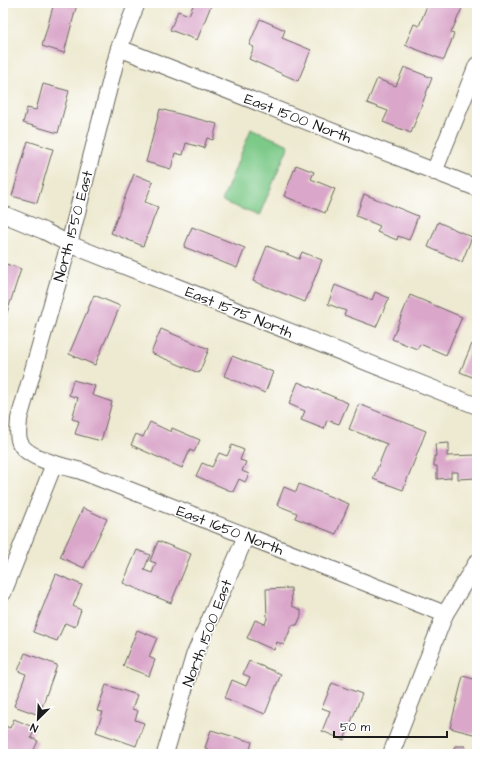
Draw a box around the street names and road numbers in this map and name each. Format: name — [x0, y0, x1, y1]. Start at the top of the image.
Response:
street label: East 1500 North — [241, 88, 355, 149]
street label: North 1550 East — [49, 168, 98, 284]
street label: East 1575 North — [182, 281, 296, 344]
street label: East 1650 North — [173, 500, 287, 561]
street label: North 1500 East — [177, 577, 238, 690]

